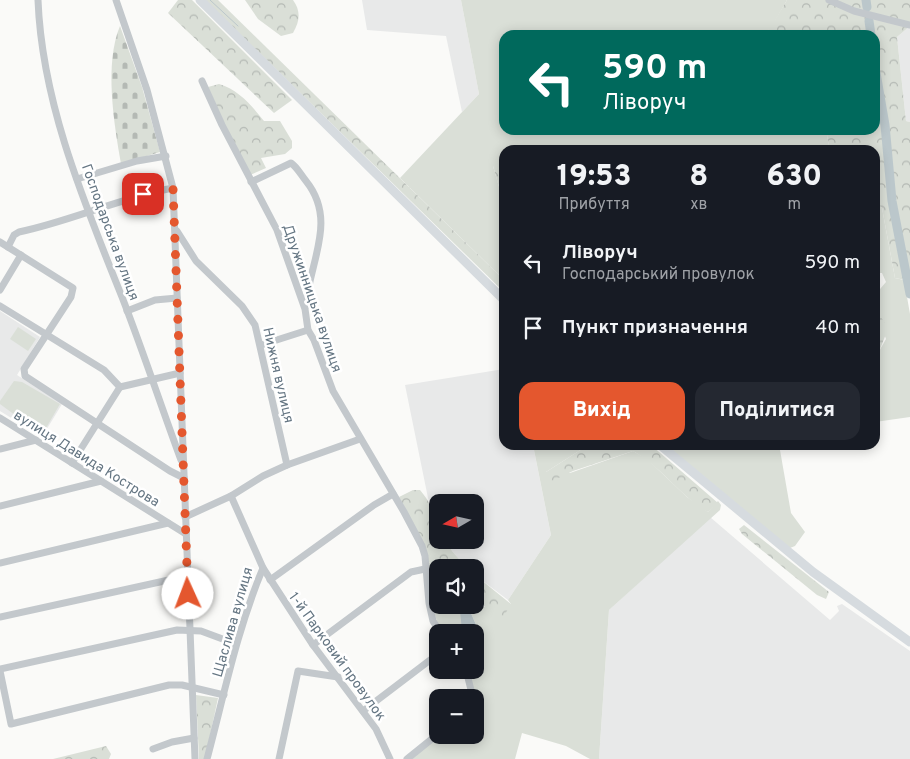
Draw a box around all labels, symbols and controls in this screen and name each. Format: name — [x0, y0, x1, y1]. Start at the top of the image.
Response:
text: 590 m — [602, 47, 707, 91]
icon: left — [519, 50, 584, 115]
text: Ліворуч — [602, 90, 686, 117]
text: 19:53 — [557, 159, 631, 196]
text: 8 — [689, 159, 708, 196]
text: 630 — [766, 159, 822, 196]
street label: Господарська вулиця — [77, 162, 142, 303]
pin — [122, 173, 164, 215]
icon: arrive — [129, 180, 157, 208]
text: Прибуття — [559, 195, 630, 215]
text: хв — [690, 195, 707, 215]
text: m — [787, 195, 801, 215]
street label: Дружинницька вулиця — [278, 222, 345, 375]
text: Ліворуч — [562, 241, 638, 265]
icon: left — [519, 249, 547, 277]
text: 590 m — [804, 251, 860, 275]
text: Господарський провулок — [562, 265, 755, 285]
icon: arrive — [519, 314, 547, 342]
text: Пункт призначення — [562, 316, 748, 340]
text: 40 m — [815, 316, 860, 340]
street label: Нижня вулиця — [258, 326, 297, 425]
button: Вихід — [519, 382, 685, 440]
button: Поділитися — [695, 382, 860, 440]
street label: вулиця Давида Кострова — [10, 407, 162, 511]
north arrow — [429, 494, 484, 549]
map controls — [429, 494, 484, 744]
button: sound — [429, 559, 484, 614]
street label: Щаслива вулиця — [210, 565, 257, 679]
position arrow — [161, 567, 213, 619]
street label: 1-й Парковий провулок — [284, 589, 389, 724]
button: + — [429, 624, 484, 679]
button: − — [429, 689, 484, 744]

